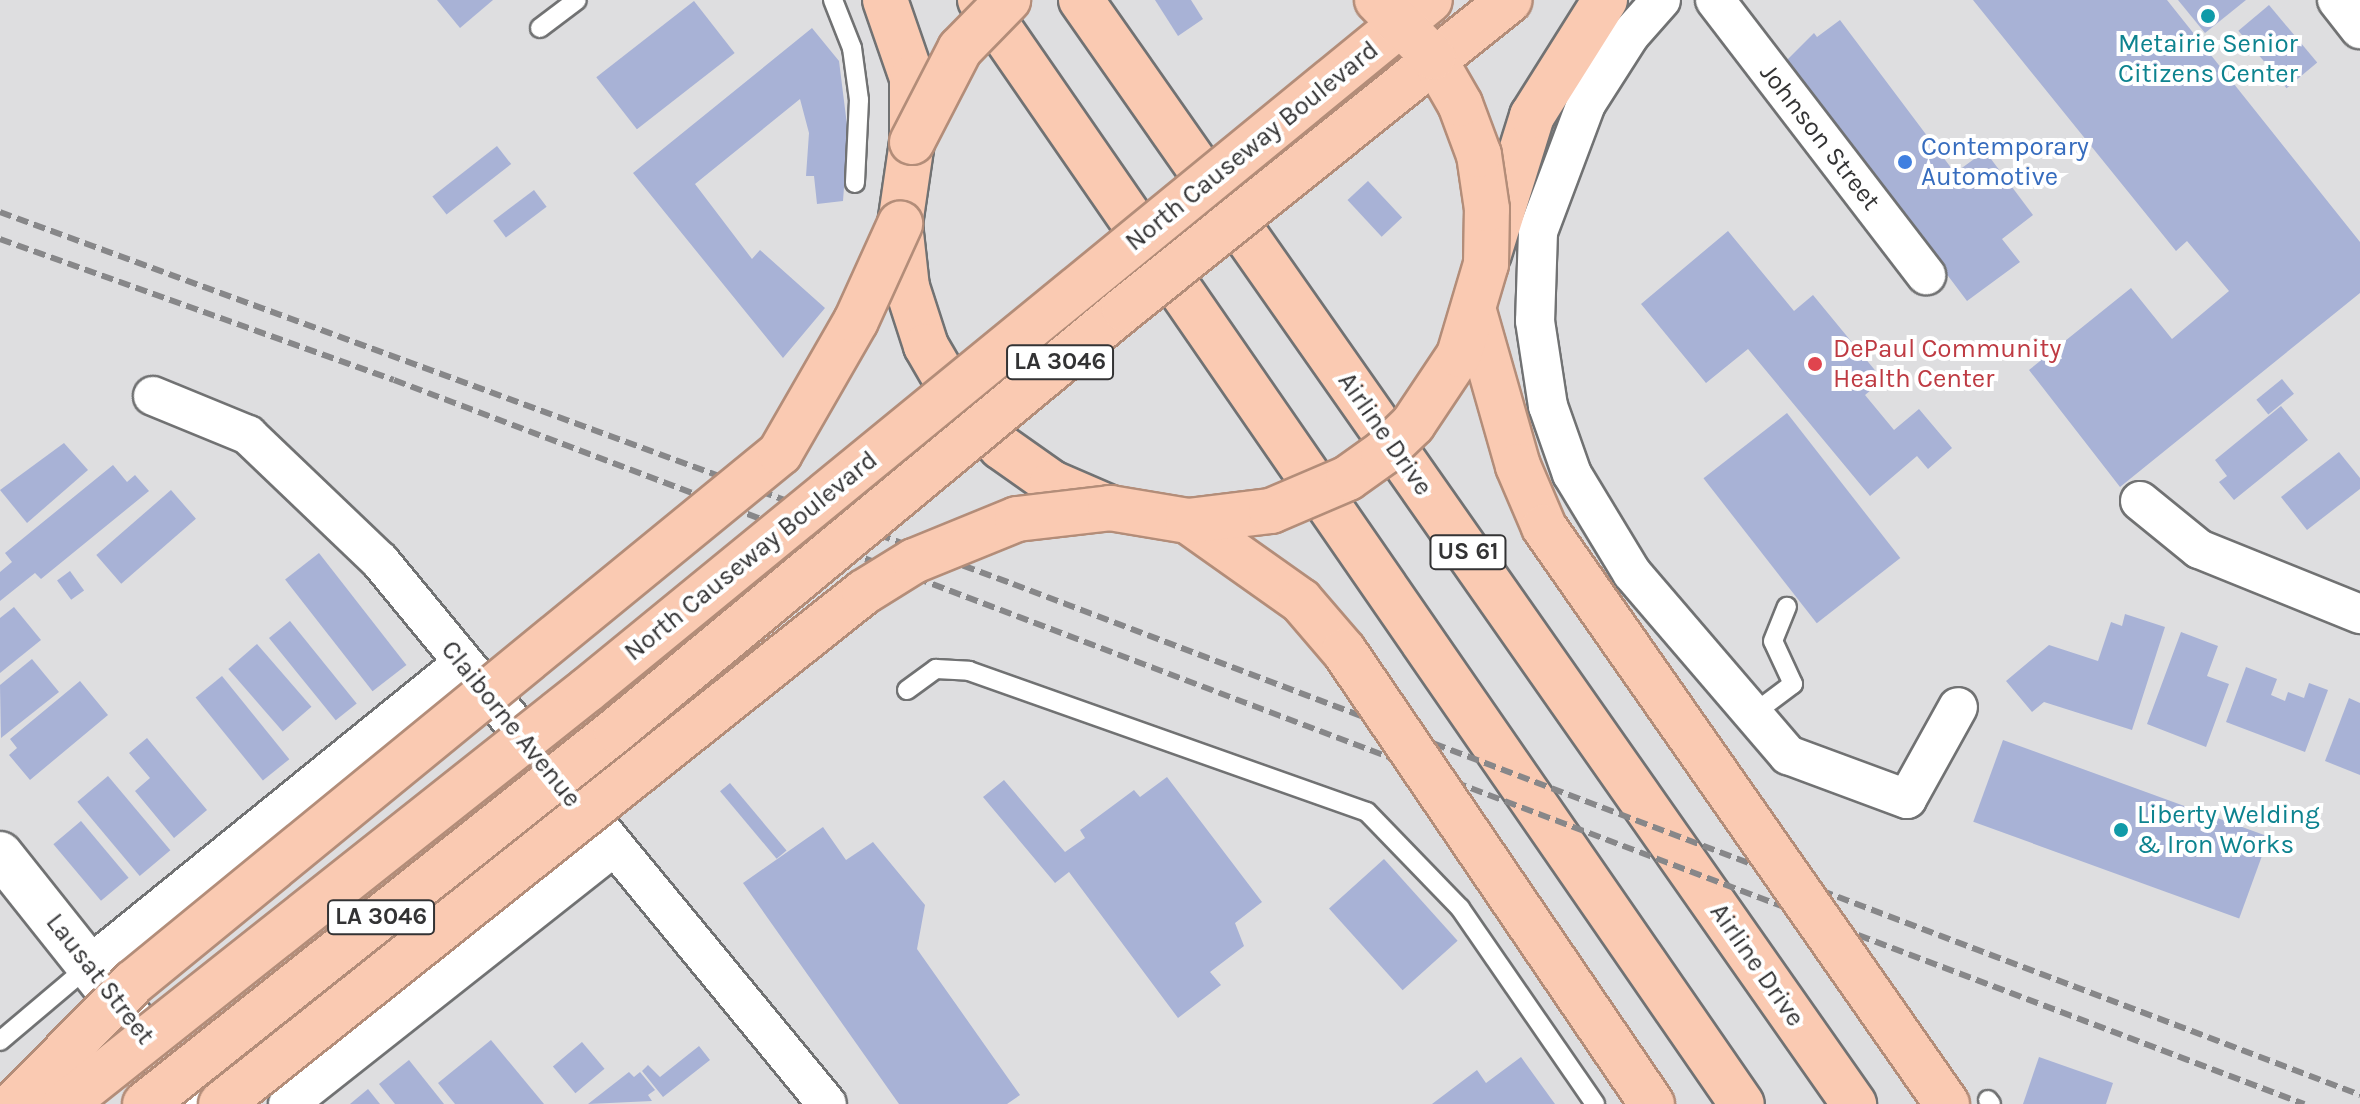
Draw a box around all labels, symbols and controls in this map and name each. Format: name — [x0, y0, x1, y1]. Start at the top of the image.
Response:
marker: Metairie Senior Citizens Center — [2199, 7, 2217, 25]
place label: Metairie Senior Citizens Center — [2118, 28, 2298, 90]
street label: North Causeway Boulevard — [1119, 34, 1385, 258]
street label: Johnson Street — [1753, 58, 1887, 216]
place label: Contemporary Automotive — [1921, 131, 2089, 192]
marker: Contemporary Automotive — [1896, 153, 1914, 171]
place label: DePaul Community Health Center — [1833, 333, 2061, 394]
road number: LA 3046 — [1006, 342, 1114, 382]
marker: DePaul Community Health Center — [1804, 353, 1826, 375]
street label: Airline Drive — [1331, 366, 1439, 502]
street label: North Causeway Boulevard — [618, 444, 884, 668]
road number: US 61 — [1428, 532, 1508, 572]
street label: Claiborne Avenue — [434, 634, 588, 814]
place label: Liberty Welding & Iron Works — [2137, 799, 2320, 860]
marker: Liberty Welding & Iron Works — [2112, 821, 2130, 839]
road number: LA 3046 — [327, 897, 435, 937]
street label: Airline Drive — [1703, 897, 1811, 1033]
street label: Lausat Street — [39, 907, 161, 1051]

